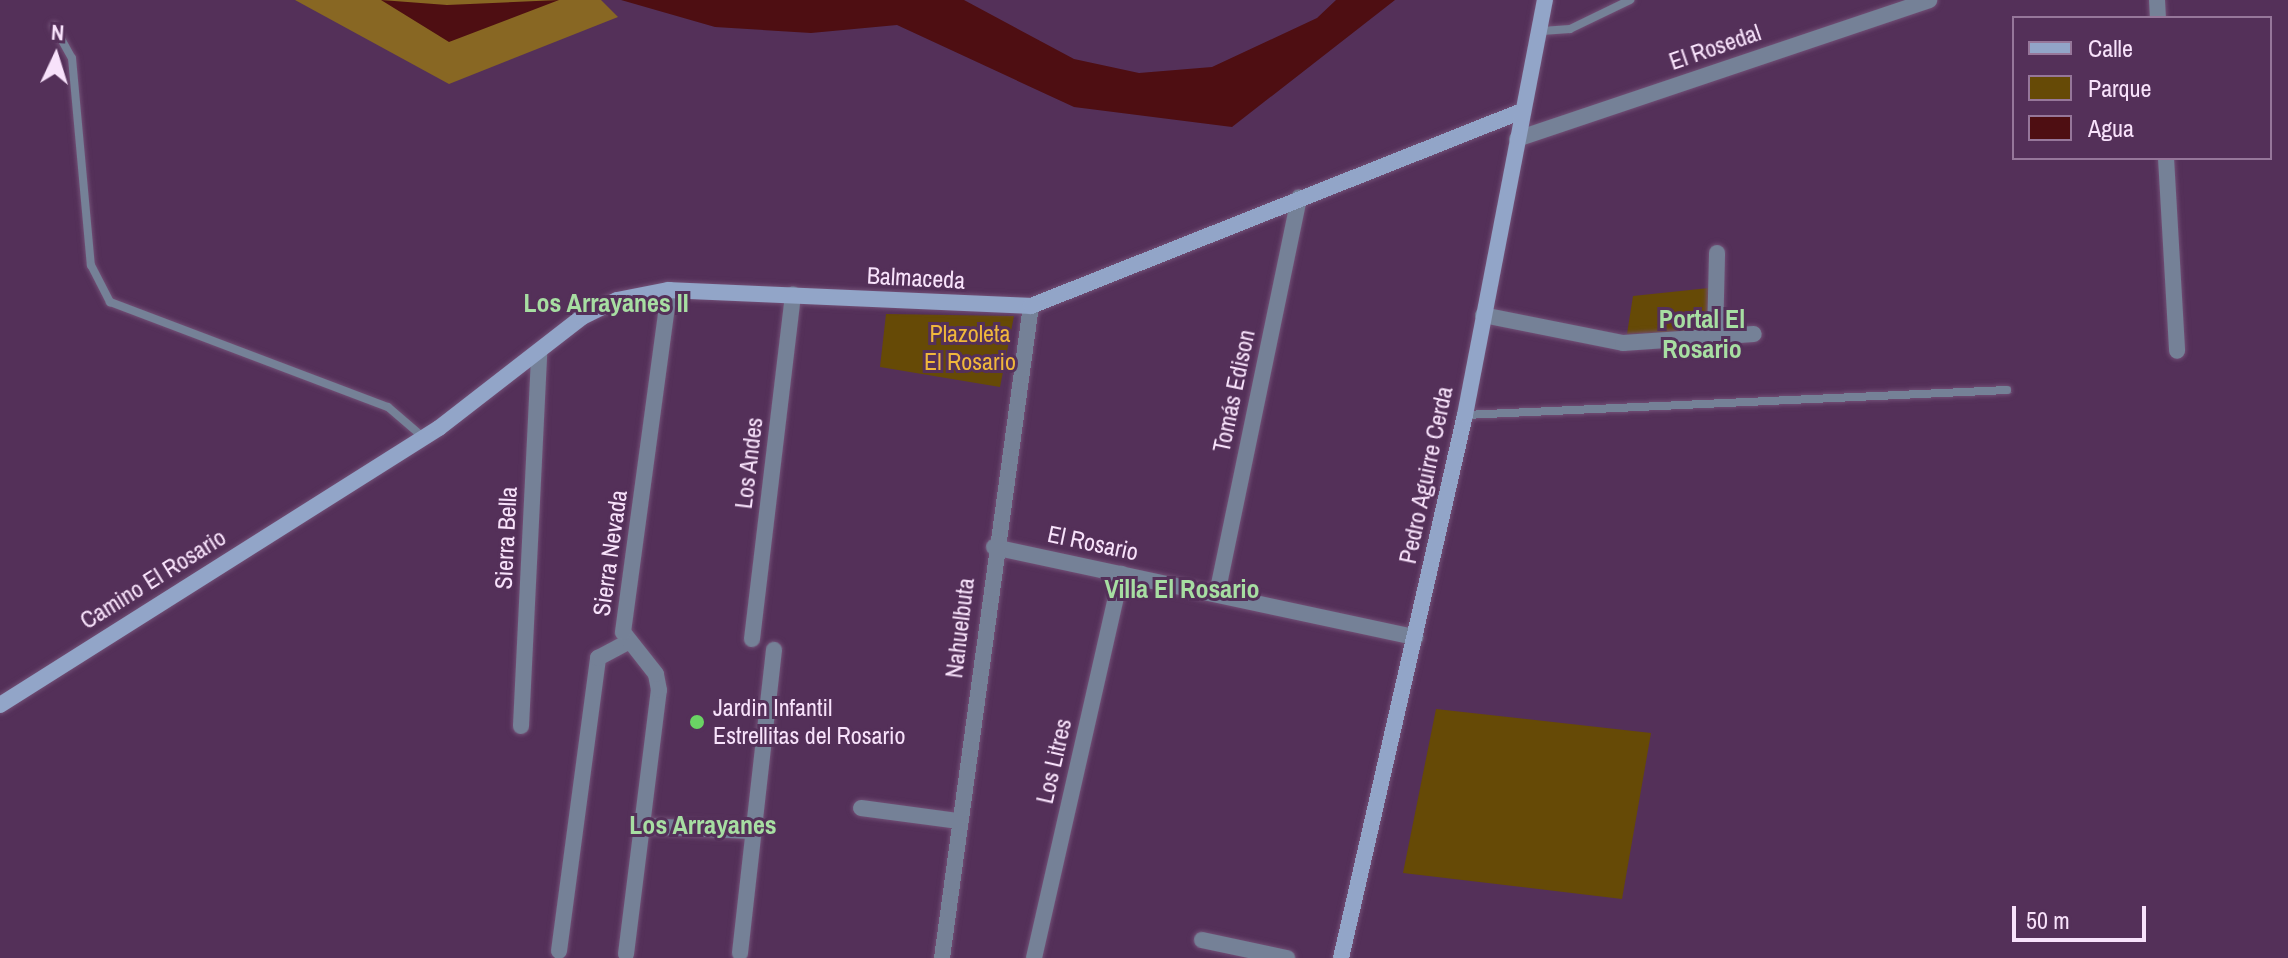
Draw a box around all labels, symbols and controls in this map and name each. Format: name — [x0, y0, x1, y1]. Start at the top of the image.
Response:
north arrow — [16, 16, 96, 96]
legend — [2012, 16, 2272, 160]
text: N — [50, 17, 65, 47]
street label: El Rosedal — [1665, 18, 1765, 76]
text: Calle — [2088, 32, 2133, 64]
text: Parque — [2088, 72, 2151, 104]
text: Agua — [2088, 112, 2134, 144]
street label: Balmaceda — [866, 261, 966, 295]
district label: Los Arrayanes II — [523, 287, 689, 319]
district label: Portal El Rosario — [1659, 303, 1745, 364]
park label: Plazoleta El Rosario — [924, 320, 1016, 376]
street label: Tomás Edison — [1207, 327, 1261, 455]
street label: Pedro Aguirre Cerda — [1393, 383, 1459, 567]
street label: Los Andes — [729, 415, 769, 511]
street label: Sierra Bella — [489, 486, 523, 590]
street label: Sierra Nevada — [587, 488, 633, 618]
street label: El Rosario — [1045, 519, 1141, 567]
street label: Camino El Rosario — [75, 523, 231, 635]
district label: Villa El Rosario — [1105, 573, 1259, 605]
street label: Nahuelbuta — [940, 576, 980, 680]
place label: Jardin Infantil Estrellitas del Rosario — [713, 694, 906, 750]
marker: Jardin Infantil Estrellitas del Rosario — [688, 713, 706, 731]
street label: Los Litres — [1030, 716, 1078, 806]
district label: Los Arrayanes — [629, 809, 777, 841]
scale bar — [2016, 890, 2150, 940]
text: 50 m — [2026, 904, 2070, 936]

